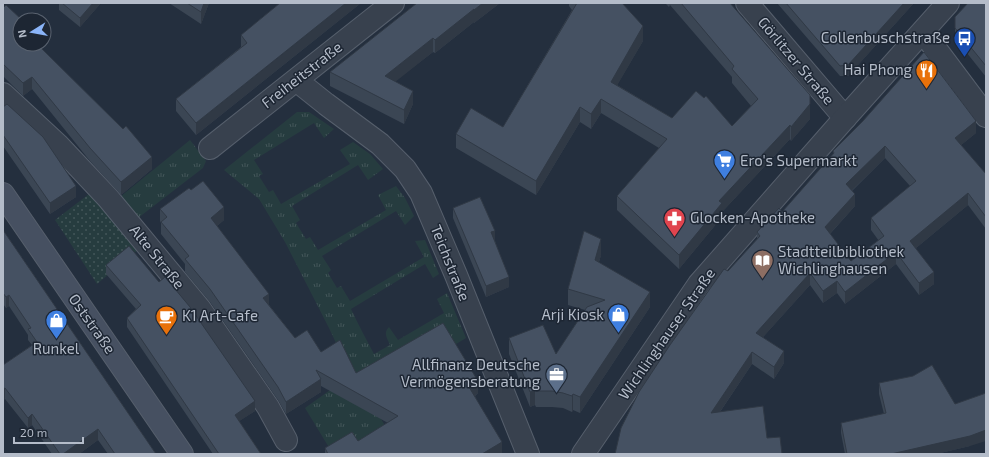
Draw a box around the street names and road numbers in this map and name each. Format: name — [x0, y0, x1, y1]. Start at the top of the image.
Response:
street label: Görlitzer Straße — [755, 13, 839, 108]
street label: Freiheitstraße — [257, 37, 345, 111]
street label: Alte Straße — [126, 221, 189, 292]
street label: Teichstraße — [427, 222, 474, 303]
street label: Wichlinghauser Straße — [614, 264, 718, 402]
street label: Oststraße — [66, 290, 120, 357]

